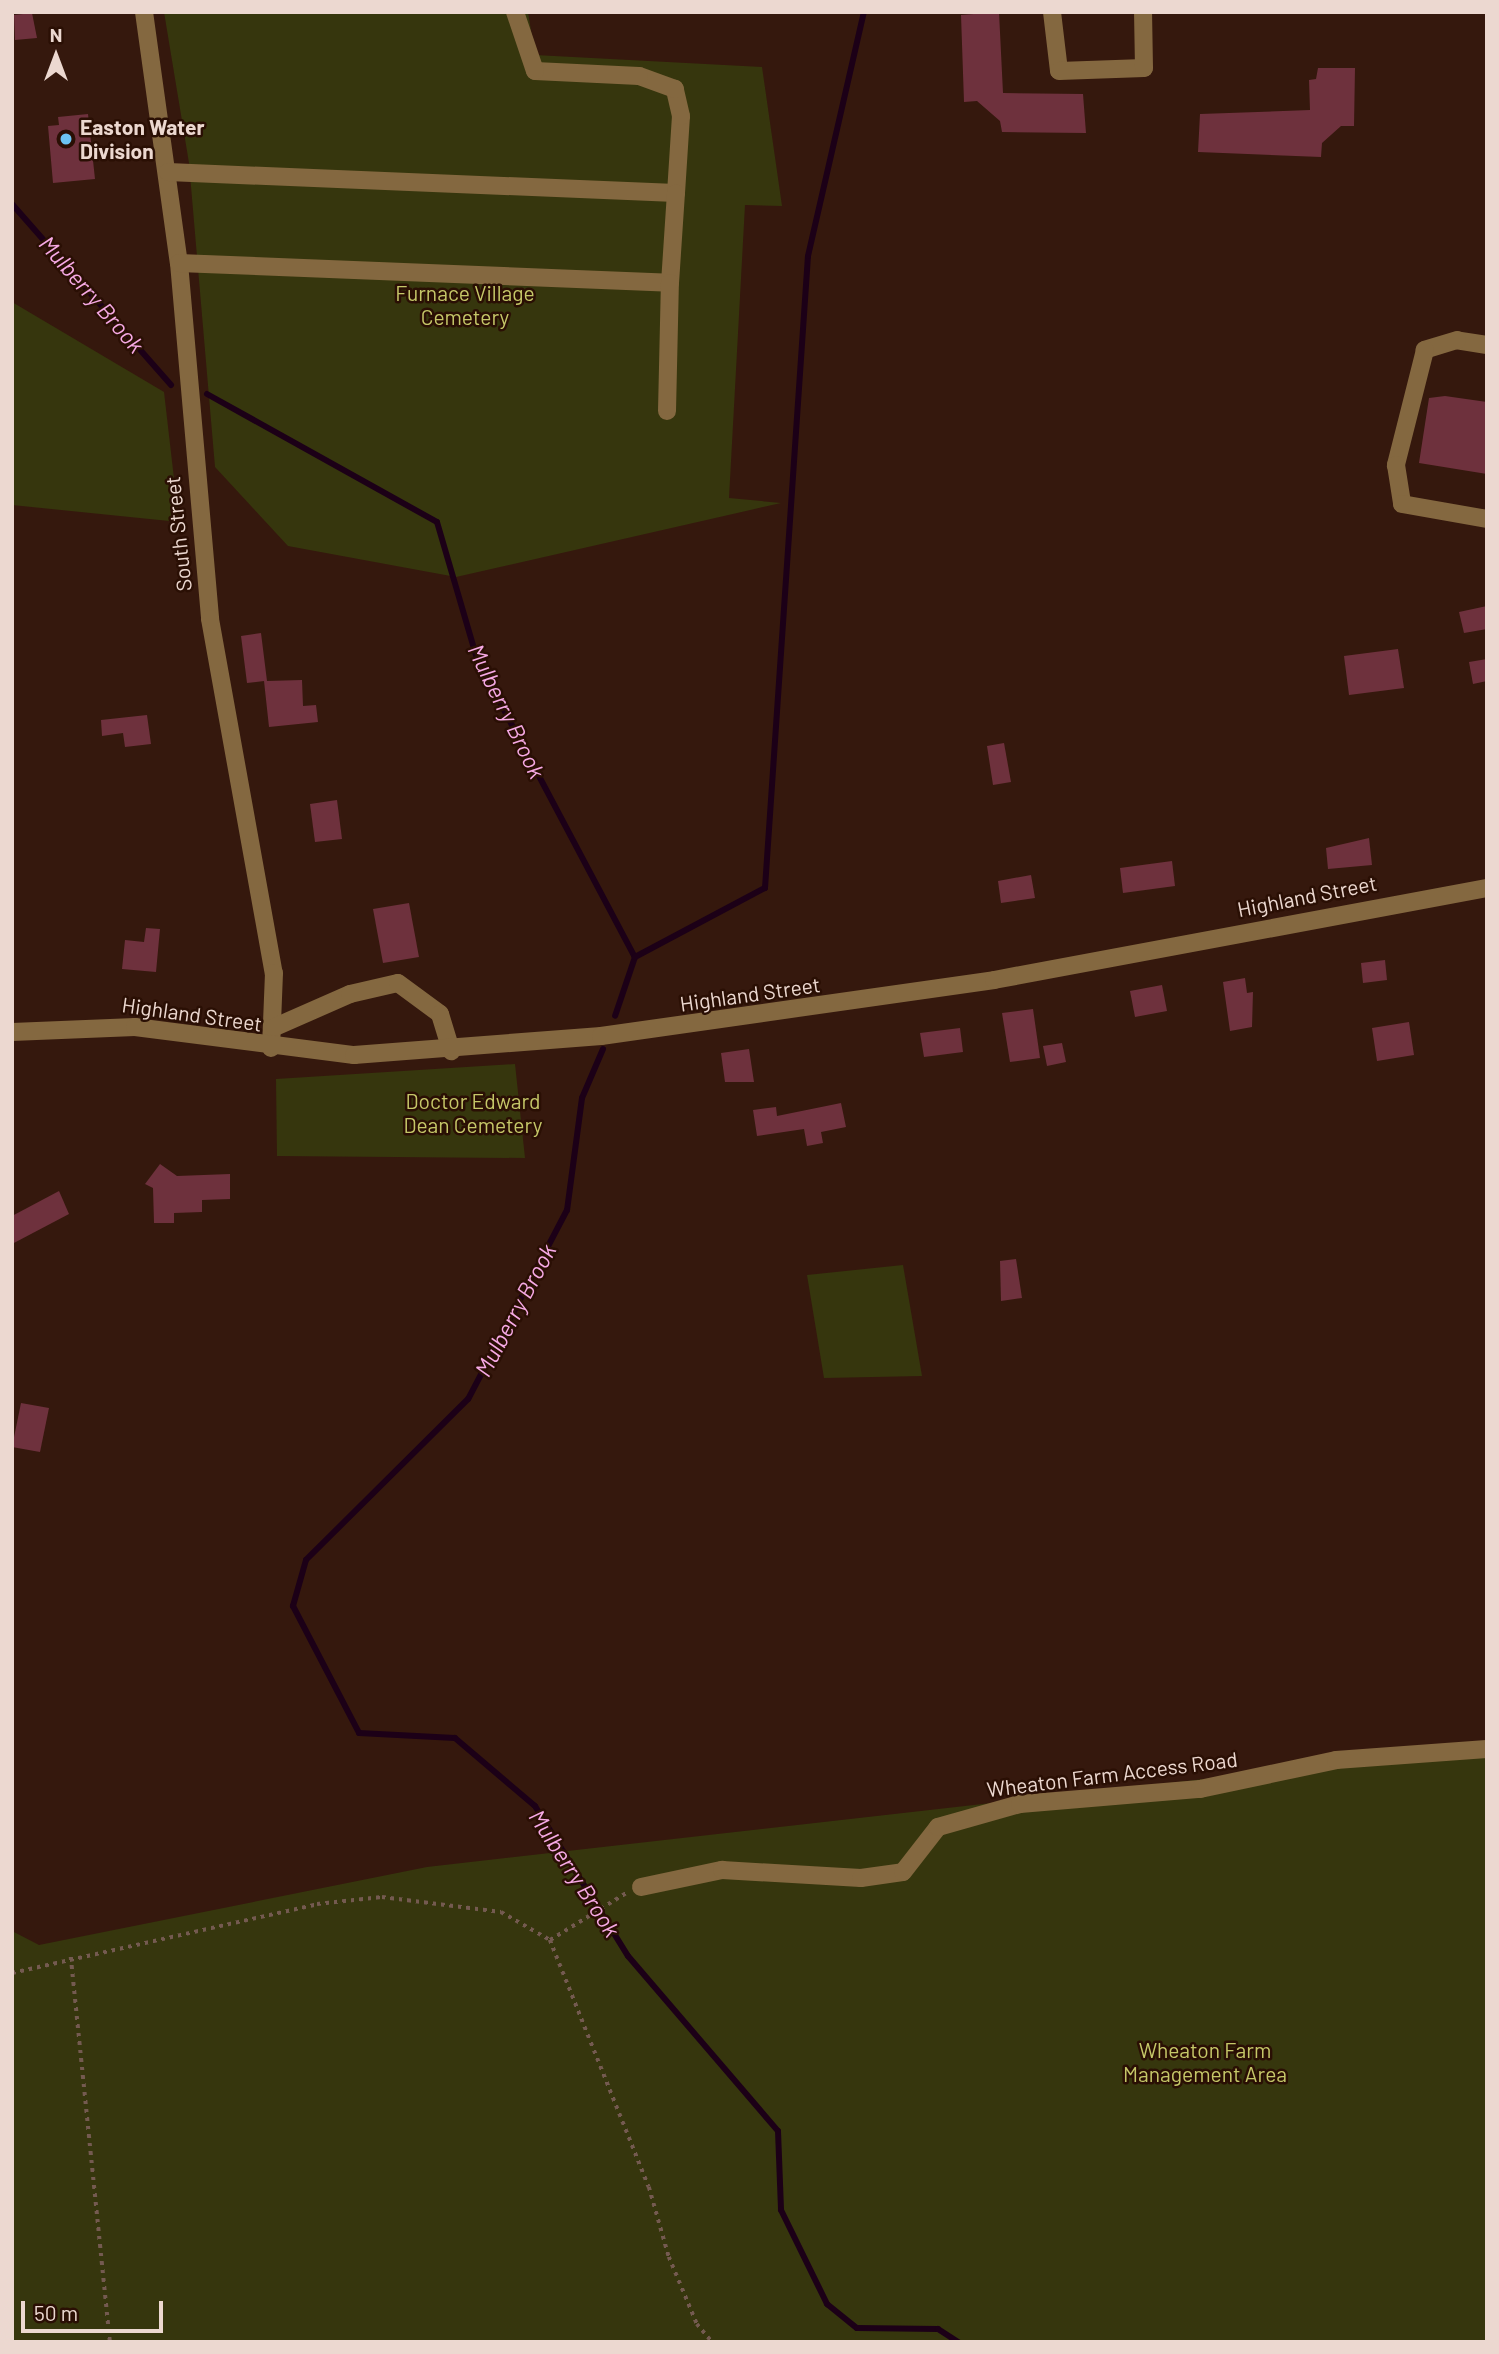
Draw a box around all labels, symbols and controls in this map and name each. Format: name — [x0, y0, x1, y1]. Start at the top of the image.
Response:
north arrow — [21, 21, 91, 91]
text: N — [50, 23, 62, 46]
place label: Easton Water Division — [80, 114, 204, 164]
marker: Easton Water Division — [58, 131, 74, 147]
water label: Mulberry Brook — [34, 230, 150, 358]
park label: Furnace Village Cemetery — [395, 280, 535, 330]
street label: South Street — [159, 475, 197, 593]
water label: Mulberry Brook — [463, 639, 551, 783]
street label: Highland Street — [1235, 870, 1379, 922]
street label: Highland Street — [678, 972, 822, 1016]
street label: Highland Street — [120, 992, 264, 1036]
park label: Doctor Edward Dean Cemetery — [404, 1088, 542, 1138]
water label: Mulberry Brook — [469, 1239, 561, 1381]
street label: Wheaton Farm Access Road — [985, 1746, 1239, 1802]
water label: Mulberry Brook — [524, 1804, 626, 1942]
park label: Wheaton Farm Management Area — [1123, 2037, 1287, 2087]
scale bar — [24, 2288, 166, 2332]
text: 50 m — [34, 2300, 78, 2325]

